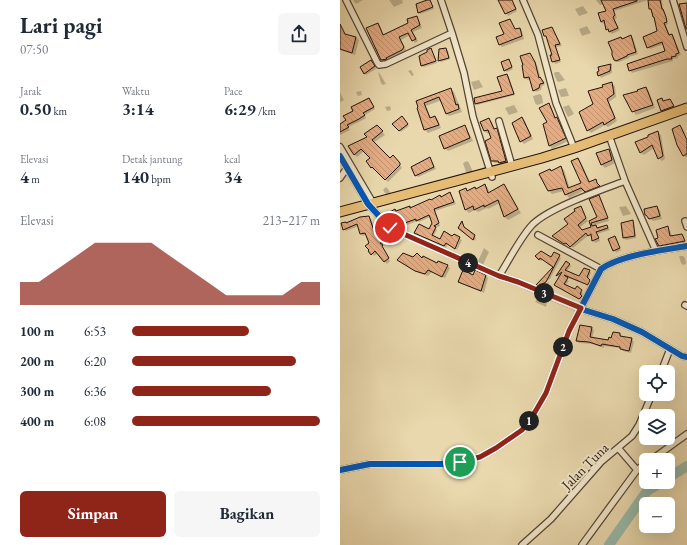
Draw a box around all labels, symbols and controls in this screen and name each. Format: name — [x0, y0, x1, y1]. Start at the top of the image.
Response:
text: Lari pagi — [20, 11, 103, 40]
button: share — [278, 13, 320, 55]
text: 07:50 — [20, 41, 48, 58]
text: Jarak — [20, 84, 41, 98]
text: Waktu — [122, 84, 150, 98]
text: Pace — [224, 84, 242, 98]
text: 0.50 — [20, 98, 51, 120]
text: 3:14 — [122, 98, 154, 120]
text: 6:29 — [224, 98, 256, 120]
text: km — [51, 104, 67, 118]
text: /km — [256, 104, 276, 118]
text: Elevasi — [20, 152, 48, 166]
text: Detak jantung — [122, 152, 182, 166]
text: kcal — [224, 152, 241, 166]
text: 4 — [20, 166, 29, 188]
text: 140 — [122, 166, 149, 188]
text: 34 — [224, 166, 242, 188]
text: m — [29, 172, 40, 186]
text: bpm — [149, 172, 171, 186]
pin — [373, 211, 407, 245]
text: Elevasi — [20, 212, 54, 229]
text: 213–217 m — [263, 212, 320, 229]
icon: check — [379, 217, 401, 239]
pin: 4 — [458, 253, 478, 273]
text: 4 — [465, 256, 471, 270]
pin: 3 — [534, 283, 554, 303]
text: 3 — [541, 286, 547, 300]
text: 100 m — [20, 323, 54, 340]
text: 6:53 — [84, 323, 106, 340]
pin: 2 — [553, 337, 573, 357]
text: 2 — [560, 340, 566, 354]
text: 200 m — [20, 353, 54, 370]
text: 6:20 — [84, 353, 106, 370]
map controls — [639, 365, 675, 533]
button: locate — [639, 365, 675, 401]
text: 300 m — [20, 383, 54, 400]
text: 6:36 — [84, 383, 106, 400]
button: layers — [639, 409, 675, 445]
pin: 1 — [519, 411, 539, 431]
text: 400 m — [20, 413, 54, 430]
text: 6:08 — [84, 413, 106, 430]
text: 1 — [526, 414, 532, 428]
street label: Jalan Tuna — [557, 438, 613, 494]
pin — [443, 445, 477, 479]
icon: arrive — [449, 451, 471, 473]
button: + — [639, 453, 675, 489]
button: Simpan — [20, 491, 166, 537]
button: Bagikan — [174, 491, 320, 537]
button: − — [639, 497, 675, 533]

